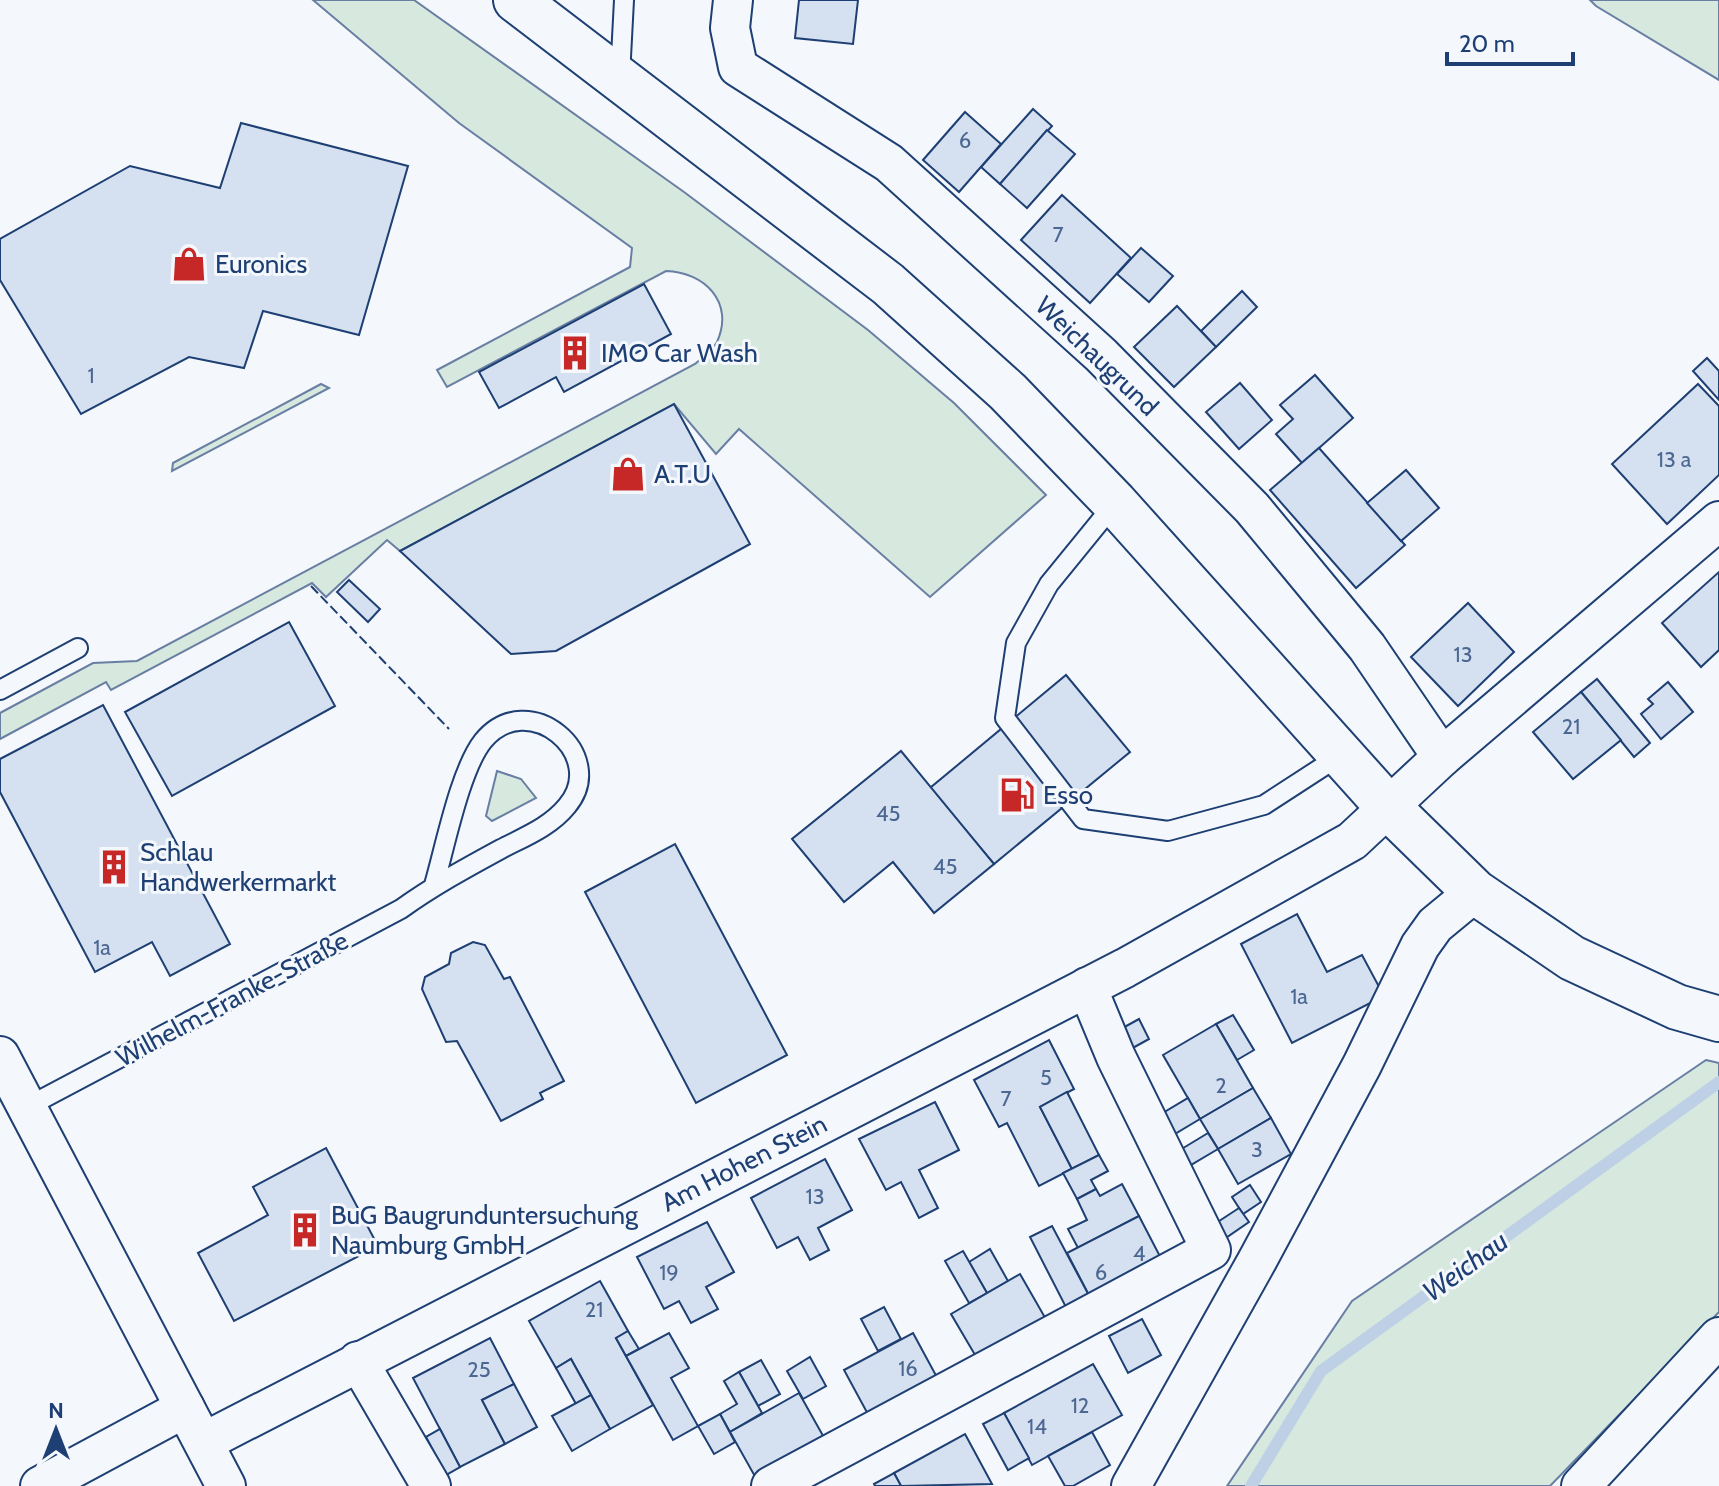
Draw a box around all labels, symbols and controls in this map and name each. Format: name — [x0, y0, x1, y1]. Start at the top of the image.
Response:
scale bar — [1447, 16, 1573, 66]
text: 20 m — [1459, 29, 1515, 58]
house number: 6 — [959, 127, 971, 154]
house number: 7 — [1052, 221, 1064, 248]
shop icon: Euronics — [170, 245, 208, 283]
place label: Euronics — [215, 248, 308, 280]
street label: Weichaugrund — [1029, 290, 1165, 422]
building icon: IMO Car Wash — [556, 334, 594, 372]
place label: IMO Car Wash — [601, 337, 758, 369]
house number: 1 — [87, 362, 95, 389]
house number: 13 a — [1657, 446, 1692, 473]
shop icon: A.T.U — [609, 455, 647, 493]
place label: A.T.U — [654, 458, 711, 490]
house number: 13 — [1453, 641, 1473, 668]
house number: 21 — [1562, 713, 1580, 740]
fuel station icon: Esso — [998, 776, 1036, 814]
place label: Esso — [1043, 779, 1093, 811]
house number: 45 — [876, 800, 900, 827]
place label: Schlau Handwerkermarkt — [140, 836, 337, 898]
building icon: Schlau Handwerkermarkt — [95, 848, 133, 886]
house number: 45 — [933, 853, 957, 880]
street label: Wilhelm-Franke-Straße — [110, 924, 354, 1074]
house number: 1a — [93, 934, 111, 961]
house number: 1a — [1290, 983, 1308, 1010]
house number: 5 — [1040, 1064, 1052, 1091]
house number: 2 — [1215, 1072, 1227, 1099]
house number: 7 — [1000, 1085, 1012, 1112]
street label: Am Hohen Stein — [656, 1108, 832, 1218]
house number: 3 — [1251, 1136, 1263, 1163]
house number: 13 — [805, 1183, 825, 1210]
place label: BuG Baugrunduntersuchung Naumburg GmbH — [331, 1199, 639, 1261]
building icon: BuG Baugrunduntersuchung Naumburg GmbH — [286, 1211, 324, 1249]
water label: Weichau — [1416, 1224, 1515, 1308]
house number: 4 — [1133, 1240, 1146, 1267]
house number: 19 — [659, 1259, 679, 1286]
house number: 6 — [1095, 1259, 1107, 1286]
house number: 21 — [585, 1296, 603, 1323]
house number: 16 — [898, 1355, 918, 1382]
house number: 25 — [467, 1356, 491, 1383]
north arrow — [16, 1390, 96, 1470]
house number: 12 — [1071, 1392, 1089, 1419]
text: N — [48, 1397, 64, 1424]
house number: 14 — [1027, 1413, 1047, 1440]

